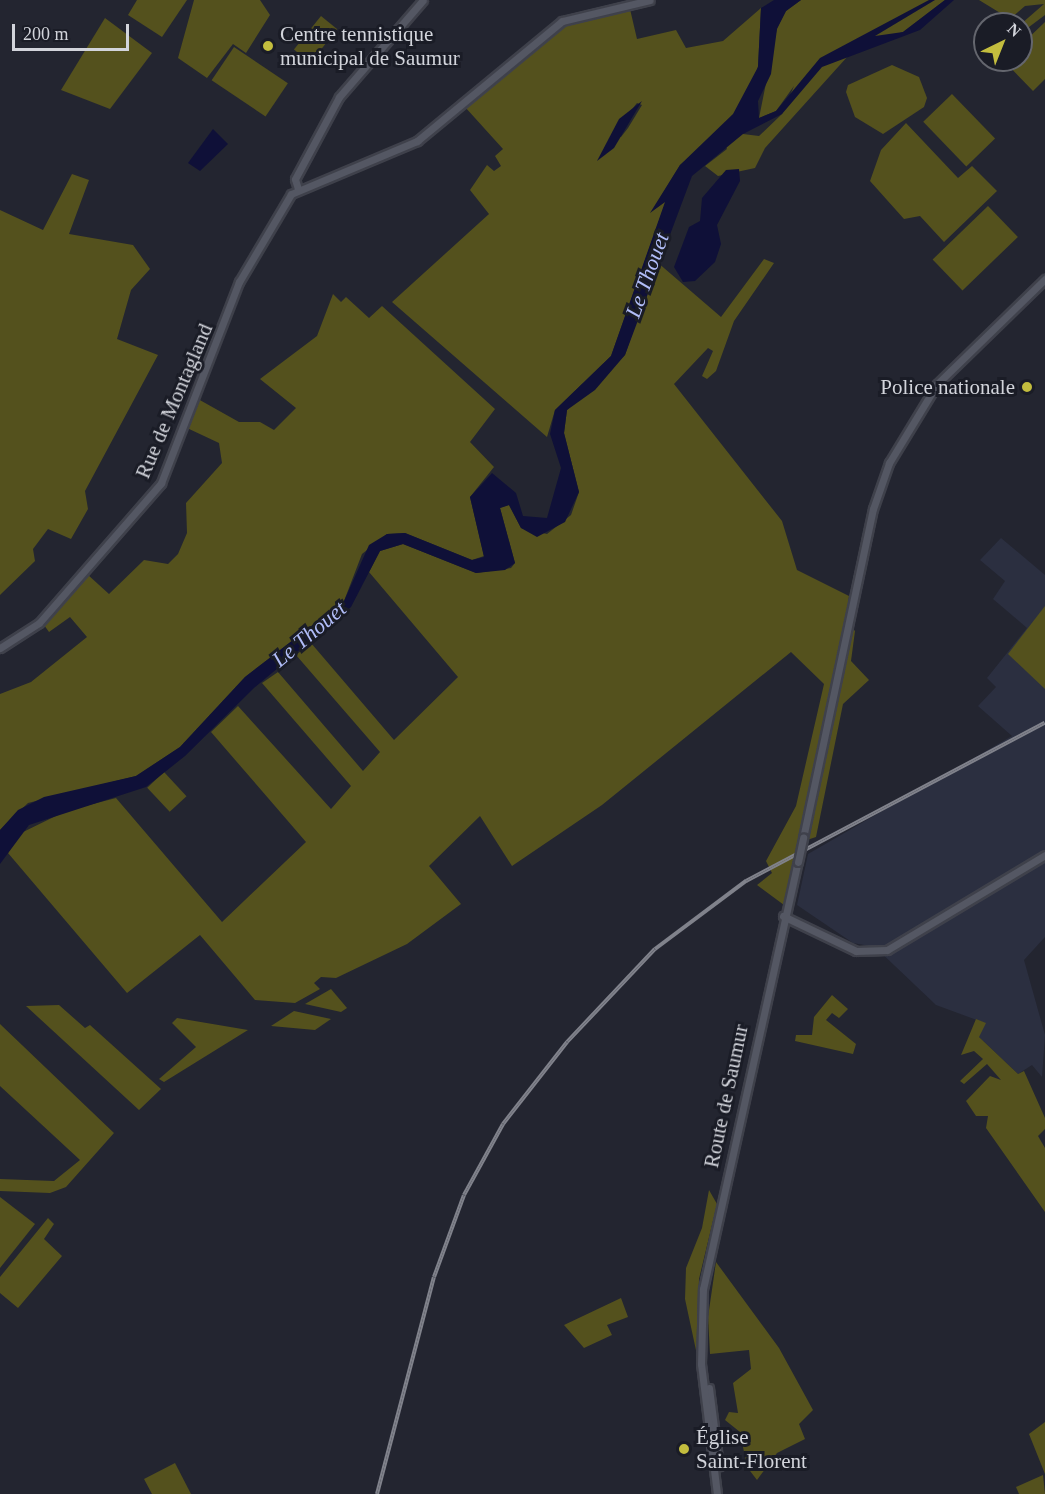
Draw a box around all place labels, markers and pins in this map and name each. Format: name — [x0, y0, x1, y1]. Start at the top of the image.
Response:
place label: Centre tennistique municipal de Saumur — [280, 21, 460, 71]
marker: Centre tennistique municipal de Saumur — [261, 39, 275, 53]
place label: Police nationale — [880, 374, 1015, 400]
marker: Police nationale — [1020, 380, 1034, 394]
place label: Église Saint-Florent — [696, 1424, 807, 1474]
marker: Église Saint-Florent — [677, 1442, 691, 1456]

